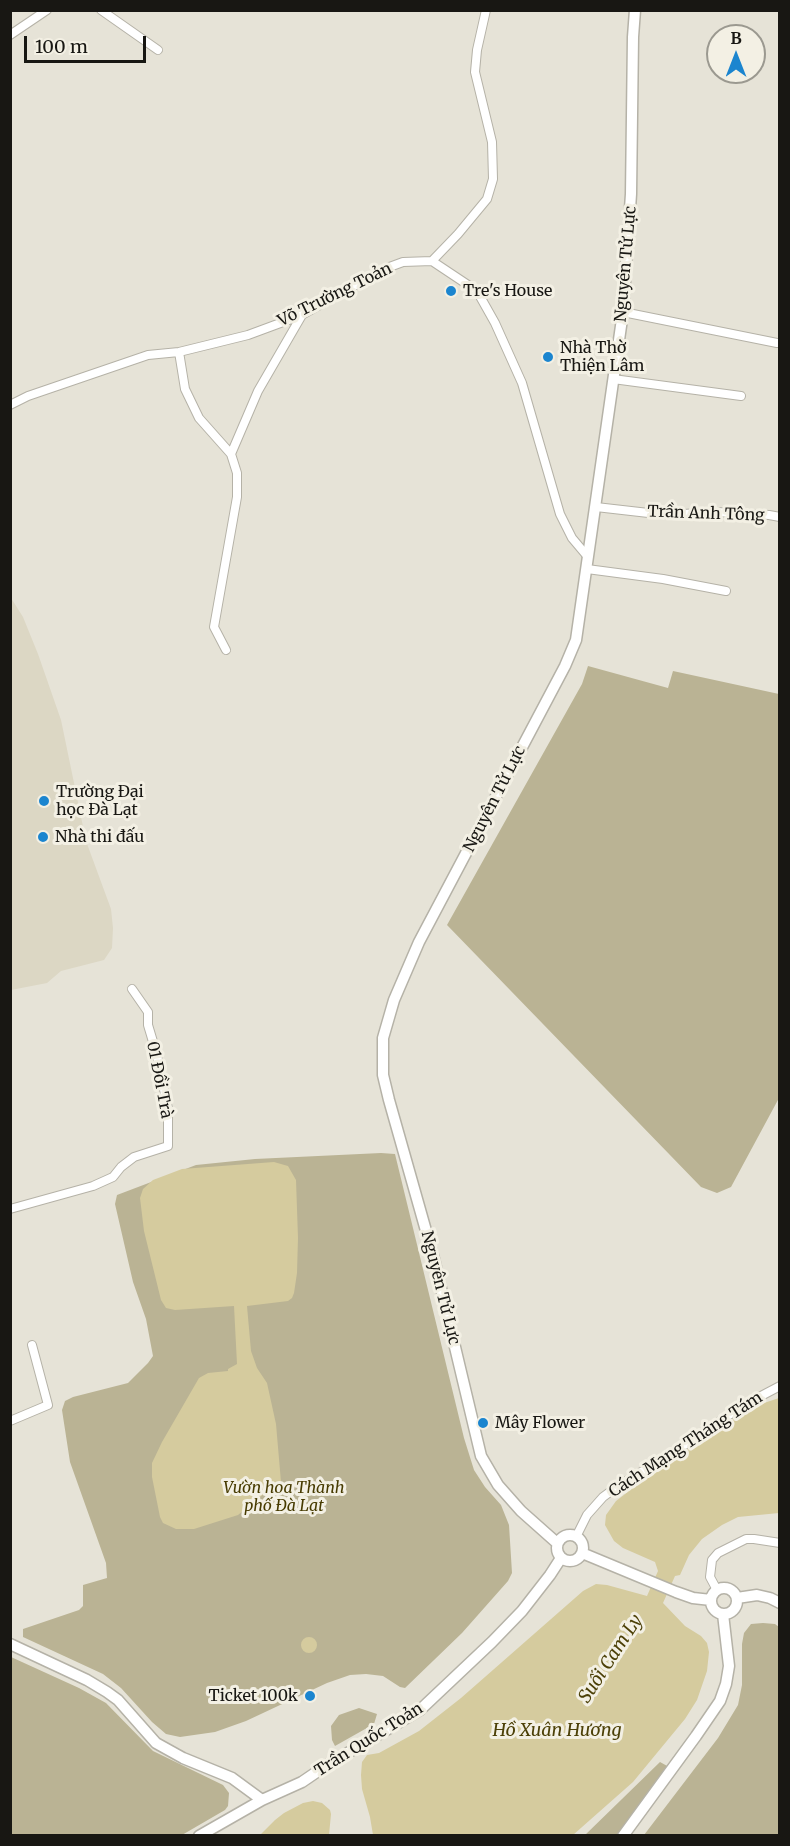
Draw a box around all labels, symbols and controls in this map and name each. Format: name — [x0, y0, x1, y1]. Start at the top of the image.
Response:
scale bar — [27, 24, 148, 62]
north arrow — [706, 24, 766, 84]
text: B — [730, 28, 742, 48]
text: 100 m — [35, 35, 88, 58]
street label: Nguyên Tử Lực — [611, 205, 641, 323]
street label: Võ Trường Toản — [275, 259, 395, 331]
place label: Tre's House — [463, 281, 552, 301]
marker: Tre's House — [444, 284, 458, 298]
place label: Nhà Thờ Thiện Lâm — [560, 338, 644, 376]
marker: Nhà Thờ Thiện Lâm — [541, 350, 555, 364]
street label: Trần Anh Tông — [647, 502, 765, 526]
street label: Nguyên Tử Lực — [460, 743, 530, 855]
place label: Trường Đại học Đà Lạt — [56, 782, 144, 820]
marker: Trường Đại học Đà Lạt — [37, 794, 51, 808]
place label: Nhà thi đấu — [55, 827, 144, 847]
marker: Nhà thi đấu — [36, 830, 50, 844]
street label: 01 Đồi Trà — [142, 1040, 176, 1120]
street label: Nguyên Tử Lực — [417, 1229, 463, 1347]
street label: Cách Mạng Tháng Tám — [606, 1388, 766, 1502]
place label: Mây Flower — [495, 1413, 585, 1433]
marker: Mây Flower — [476, 1416, 490, 1430]
park label: Vườn hoa Thành phố Đà Lạt — [223, 1478, 345, 1516]
water label: Suối Cam Ly — [574, 1611, 648, 1707]
place label: Ticket 100k — [208, 1686, 298, 1706]
marker: Ticket 100k — [303, 1689, 317, 1703]
street label: Trần Quốc Toản — [311, 1699, 427, 1781]
water label: Hồ Xuân Hương — [492, 1720, 622, 1742]

